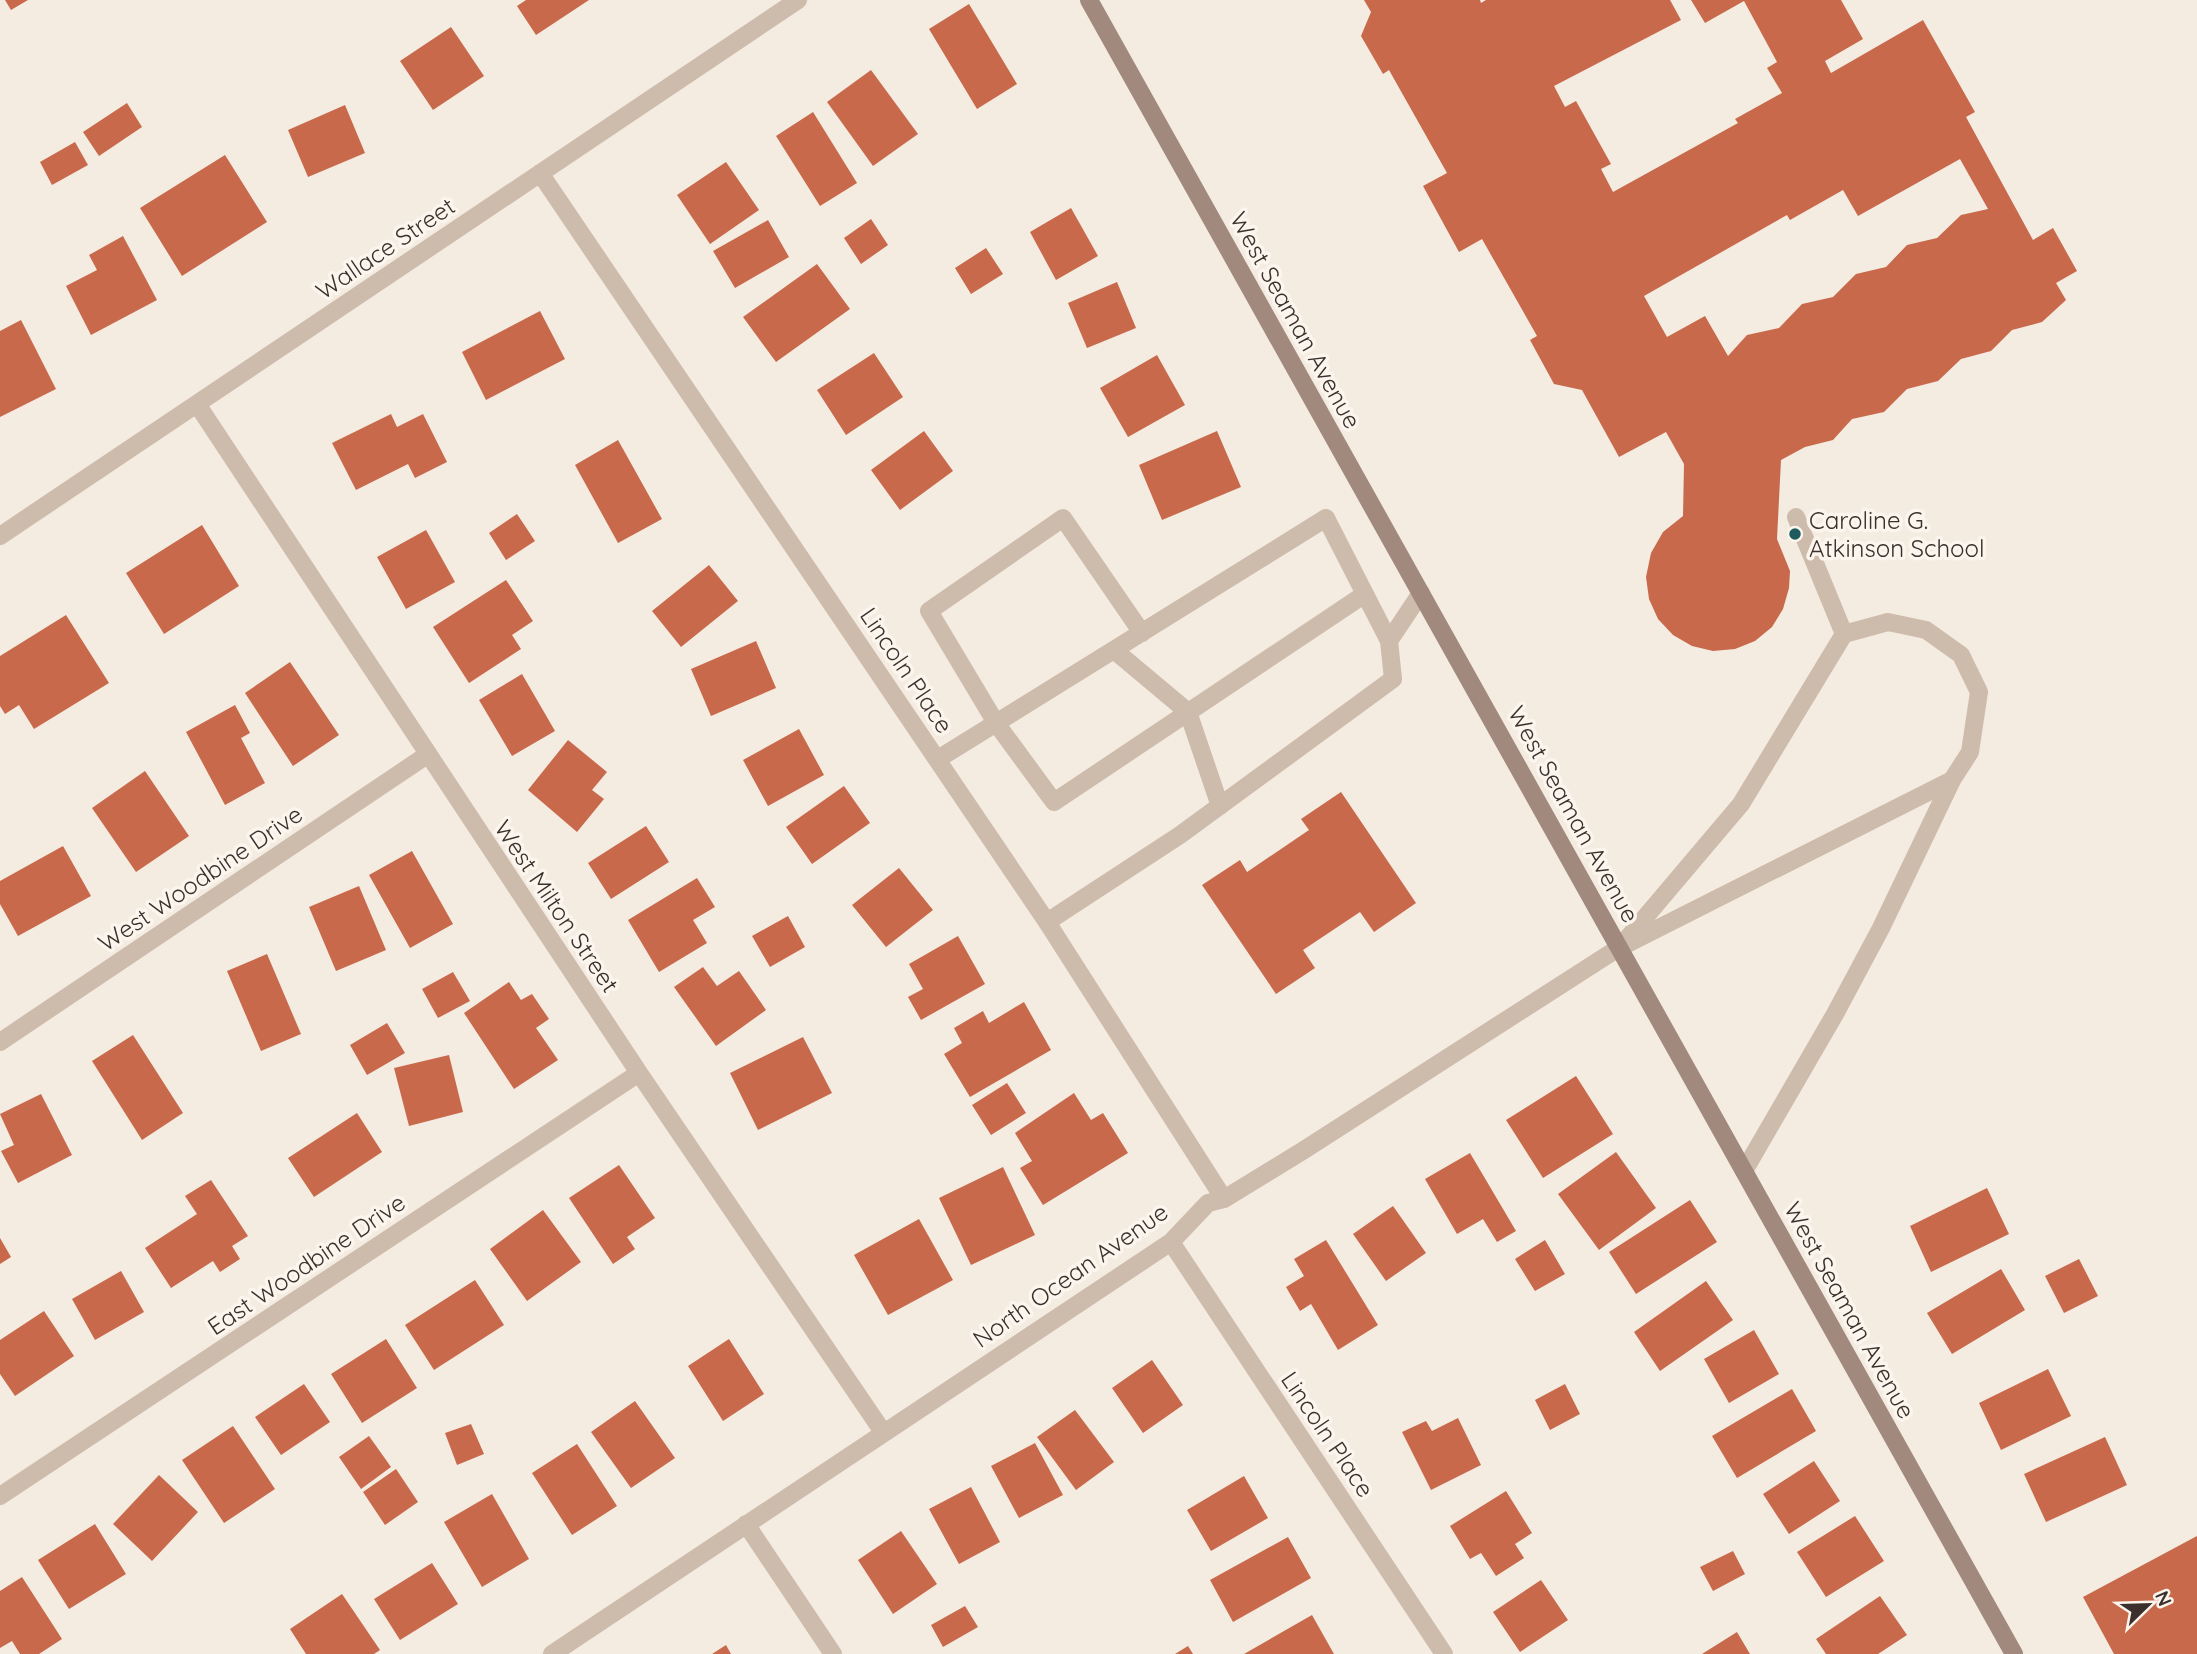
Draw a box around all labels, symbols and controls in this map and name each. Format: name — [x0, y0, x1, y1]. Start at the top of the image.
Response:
street label: Wallace Street — [310, 190, 460, 306]
street label: West Seaman Avenue — [1224, 206, 1368, 434]
place label: Caroline G. Atkinson School — [1809, 505, 1985, 563]
marker: Caroline G. Atkinson School — [1787, 526, 1803, 542]
street label: Lincoln Place — [854, 602, 960, 738]
street label: West Seaman Avenue — [1502, 700, 1646, 928]
street label: West Woodbine Drive — [92, 798, 308, 958]
street label: West Milton Street — [488, 814, 626, 998]
street label: East Woodbine Drive — [201, 1187, 411, 1341]
street label: North Ocean Avenue — [967, 1196, 1173, 1354]
street label: West Seaman Avenue — [1778, 1196, 1922, 1424]
street label: Lincoln Place — [1275, 1366, 1381, 1502]
north arrow — [2113, 1570, 2183, 1640]
text: N — [2150, 1587, 2177, 1609]

